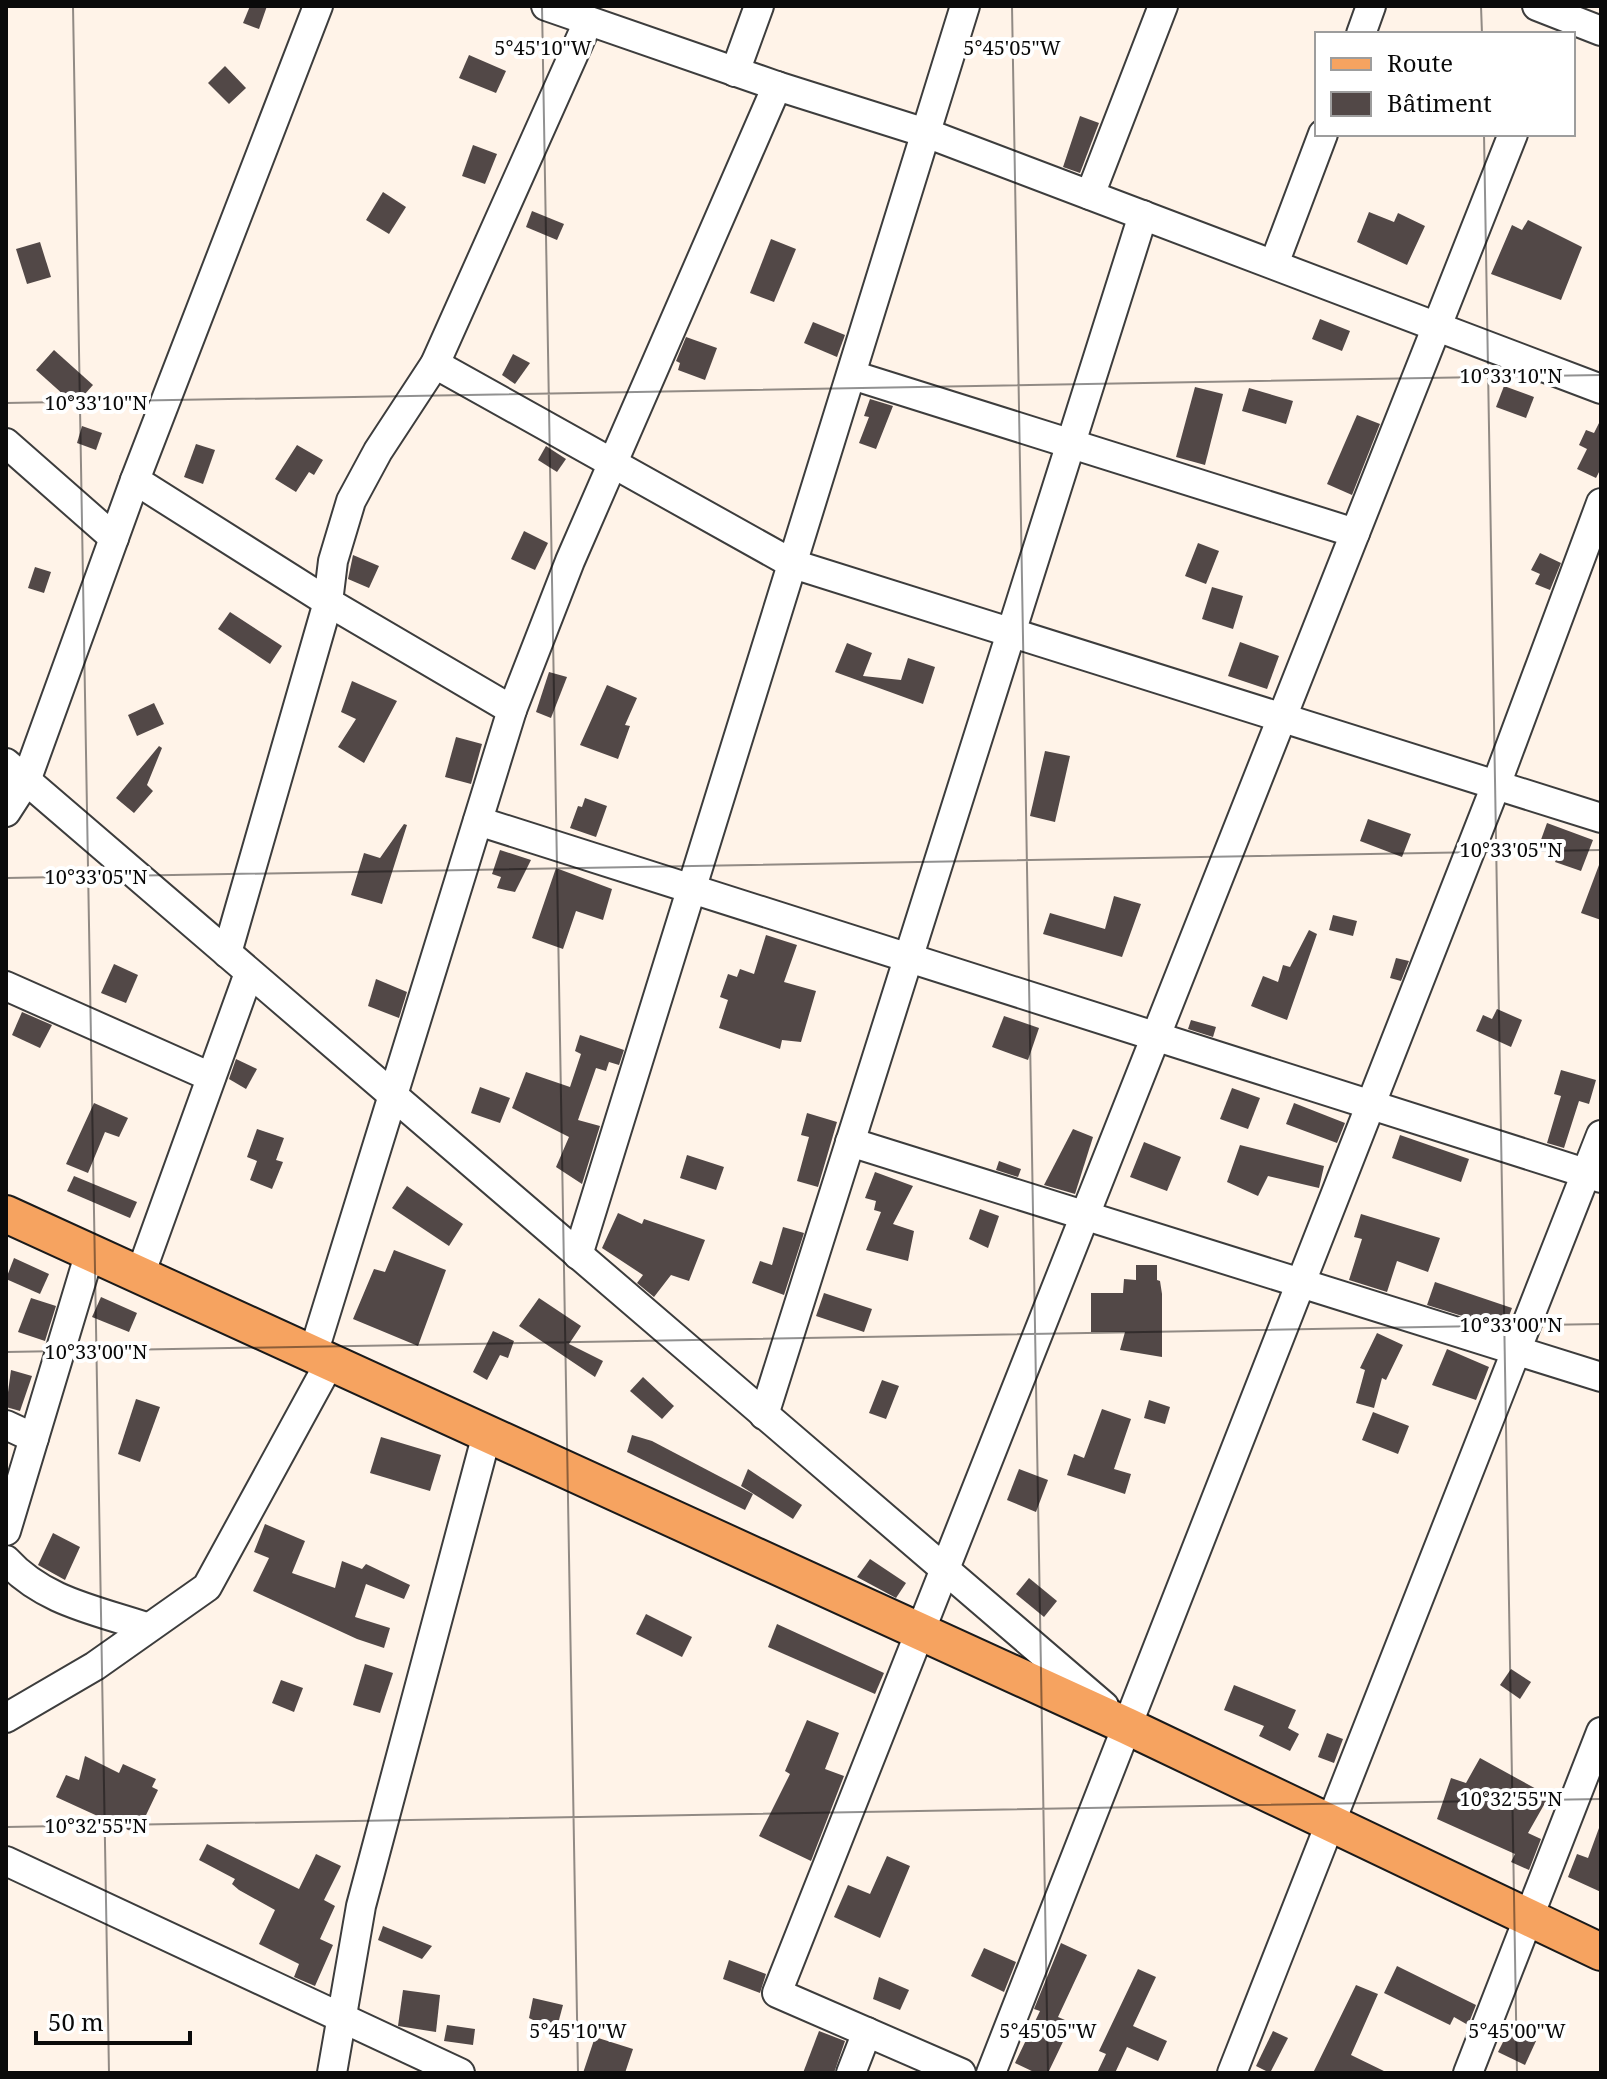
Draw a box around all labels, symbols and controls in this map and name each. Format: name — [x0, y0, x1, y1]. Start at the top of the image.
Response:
legend — [1315, 32, 1575, 136]
text: 5°45'10"W — [494, 34, 592, 61]
text: 5°45'05"W — [963, 34, 1061, 61]
text: Route — [1387, 46, 1453, 79]
text: Bâtiment — [1387, 86, 1492, 119]
text: 10°33'10"N — [1460, 362, 1562, 389]
text: 10°33'10"N — [45, 389, 147, 416]
text: 10°33'05"N — [1460, 836, 1562, 863]
text: 10°33'05"N — [45, 863, 147, 890]
text: 10°33'00"N — [1460, 1311, 1562, 1338]
text: 10°33'00"N — [45, 1338, 147, 1365]
text: 10°32'55"N — [1460, 1785, 1562, 1812]
text: 10°32'55"N — [45, 1812, 147, 1839]
scale bar — [36, 1995, 190, 2045]
text: 50 m — [48, 2005, 104, 2038]
text: 5°45'10"W — [529, 2017, 627, 2044]
text: 5°45'05"W — [999, 2017, 1097, 2044]
text: 5°45'00"W — [1468, 2017, 1566, 2044]

